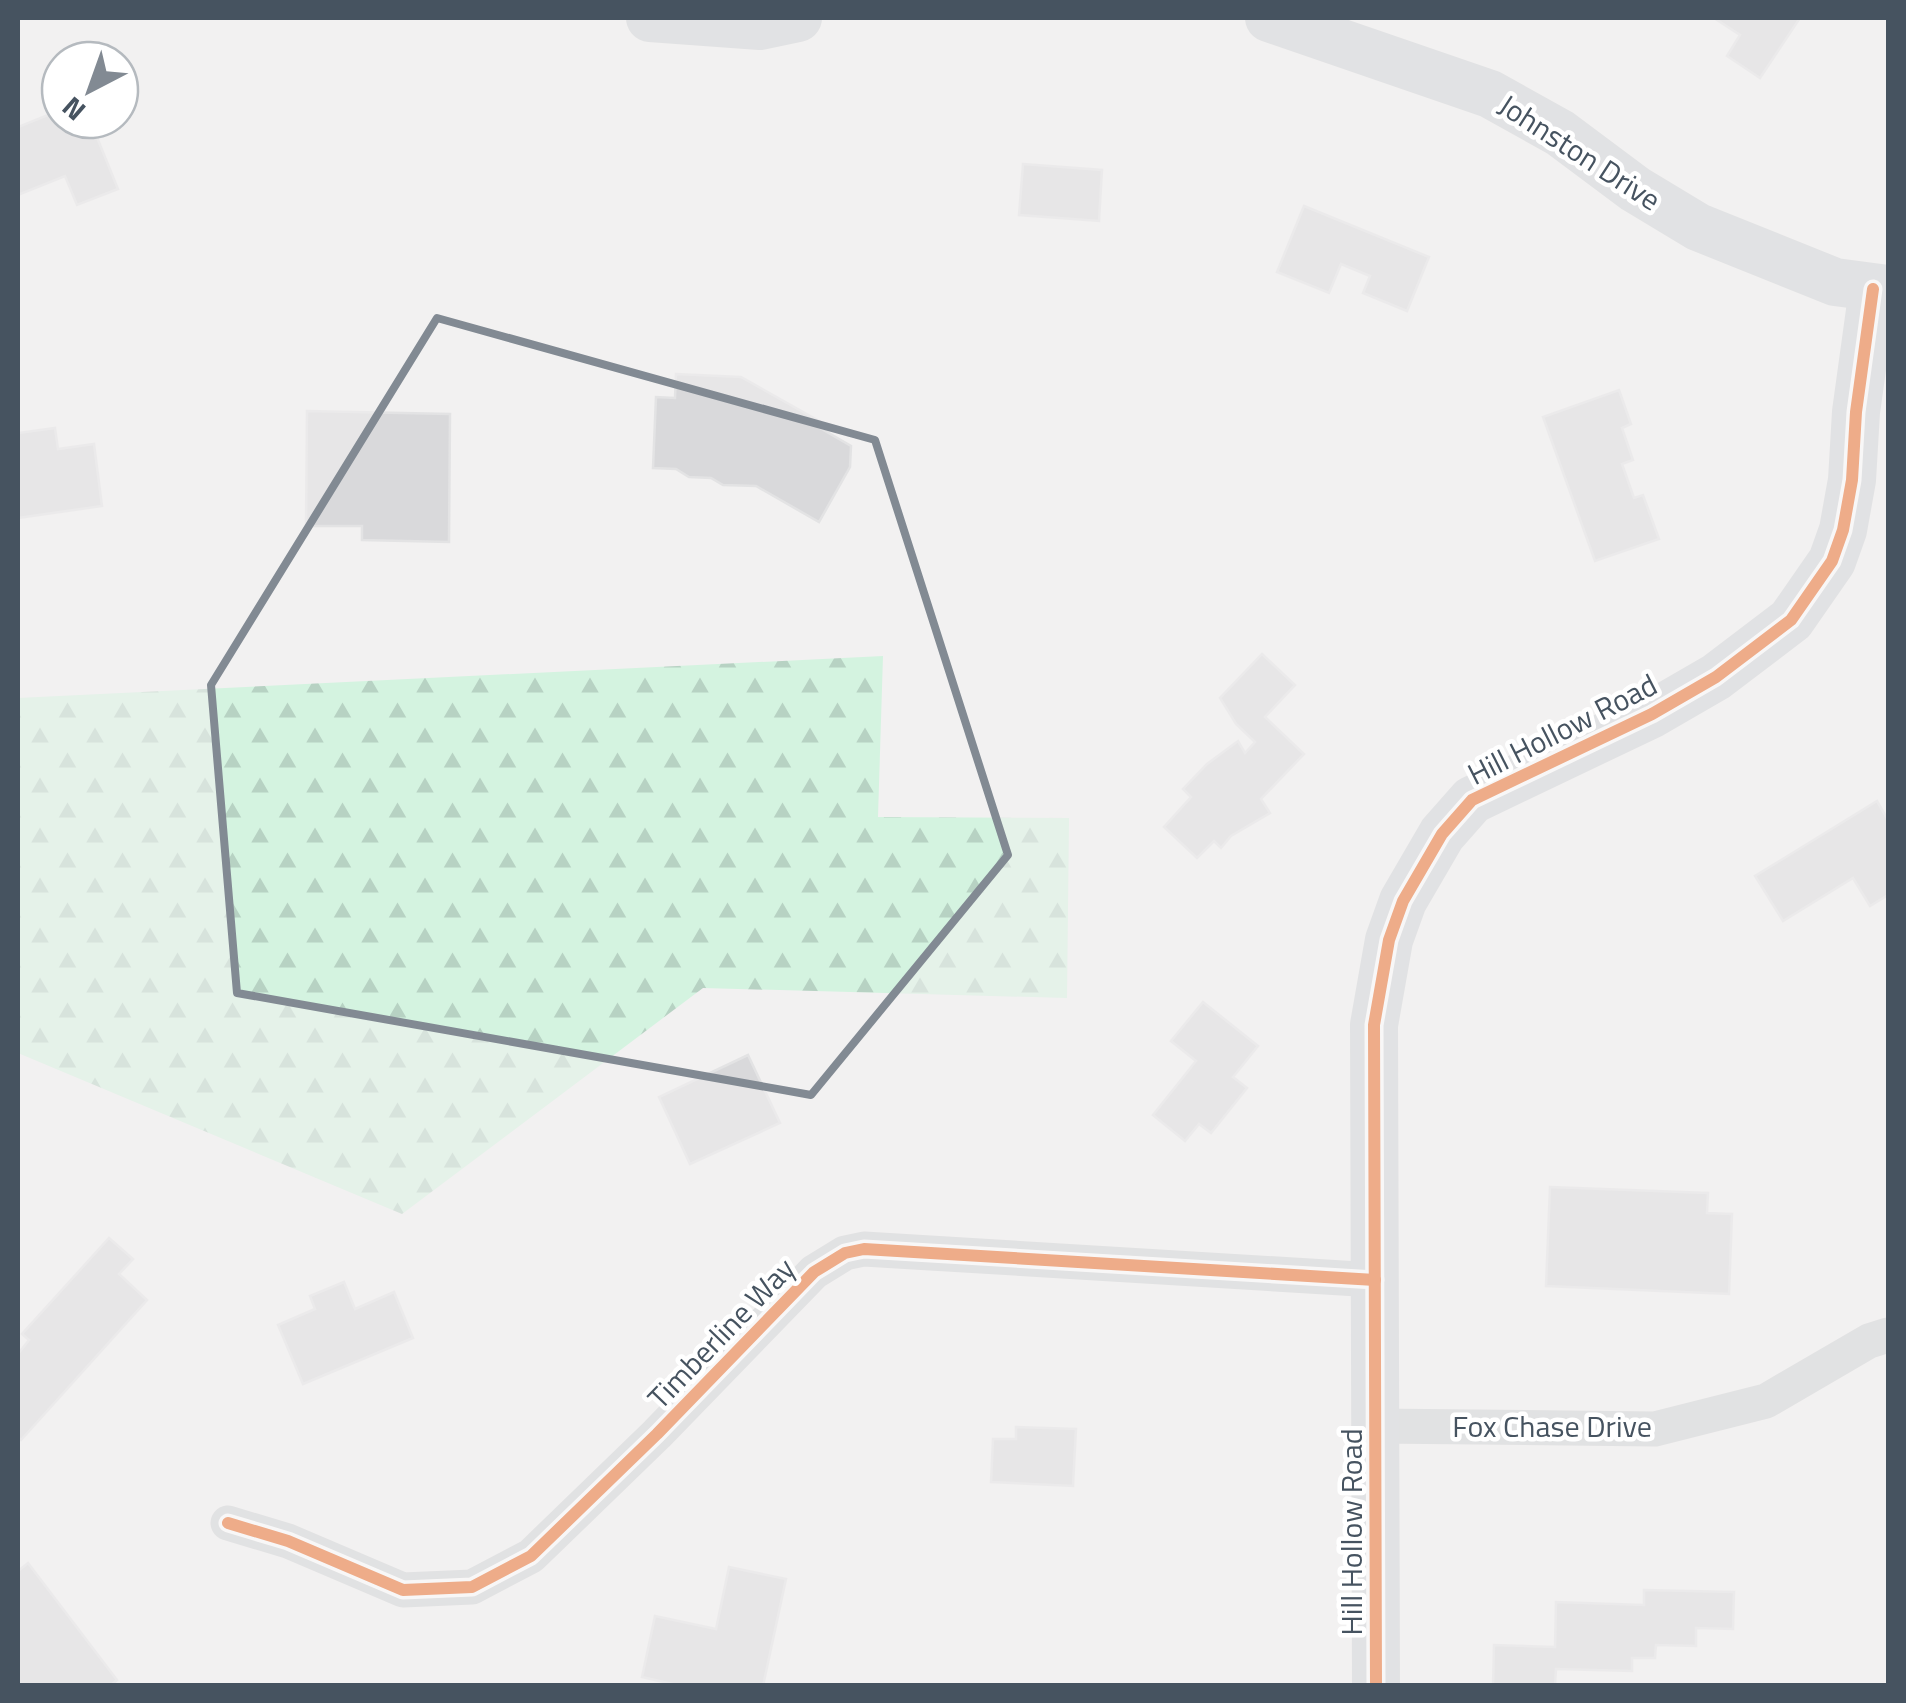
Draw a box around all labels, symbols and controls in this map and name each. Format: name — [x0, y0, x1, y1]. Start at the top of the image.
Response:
north arrow — [40, 40, 140, 140]
street label: Johnston Drive — [1490, 82, 1670, 222]
text: N — [52, 87, 95, 132]
street label: Hill Hollow Road — [1459, 661, 1665, 797]
street label: Timberline Way — [637, 1247, 805, 1419]
street label: Fox Chase Drive — [1452, 1403, 1652, 1449]
street label: Hill Hollow Road — [1328, 1428, 1374, 1636]

